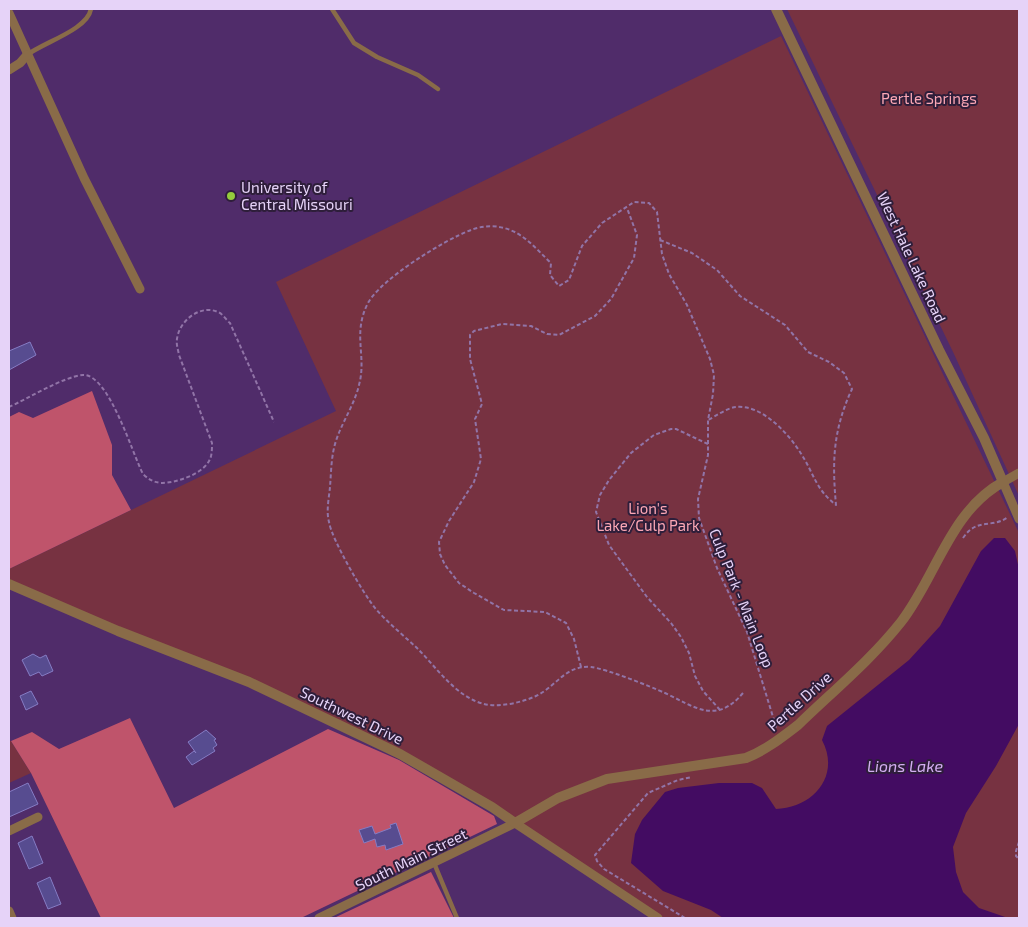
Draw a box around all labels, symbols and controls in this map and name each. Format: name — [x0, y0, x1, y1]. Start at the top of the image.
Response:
park label: Pertle Springs — [881, 89, 977, 107]
place label: University of Central Missouri — [241, 178, 353, 213]
street label: West Hale Lake Road — [874, 189, 950, 325]
marker: University of Central Missouri — [225, 190, 237, 202]
park label: Lion's Lake/Culp Park — [596, 499, 700, 534]
street label: Culp Park - Main Loop — [706, 526, 778, 670]
street label: Pertle Drive — [763, 668, 835, 734]
street label: Southwest Drive — [297, 682, 407, 748]
water label: Lions Lake — [867, 756, 943, 775]
street label: South Main Street — [352, 824, 470, 894]

